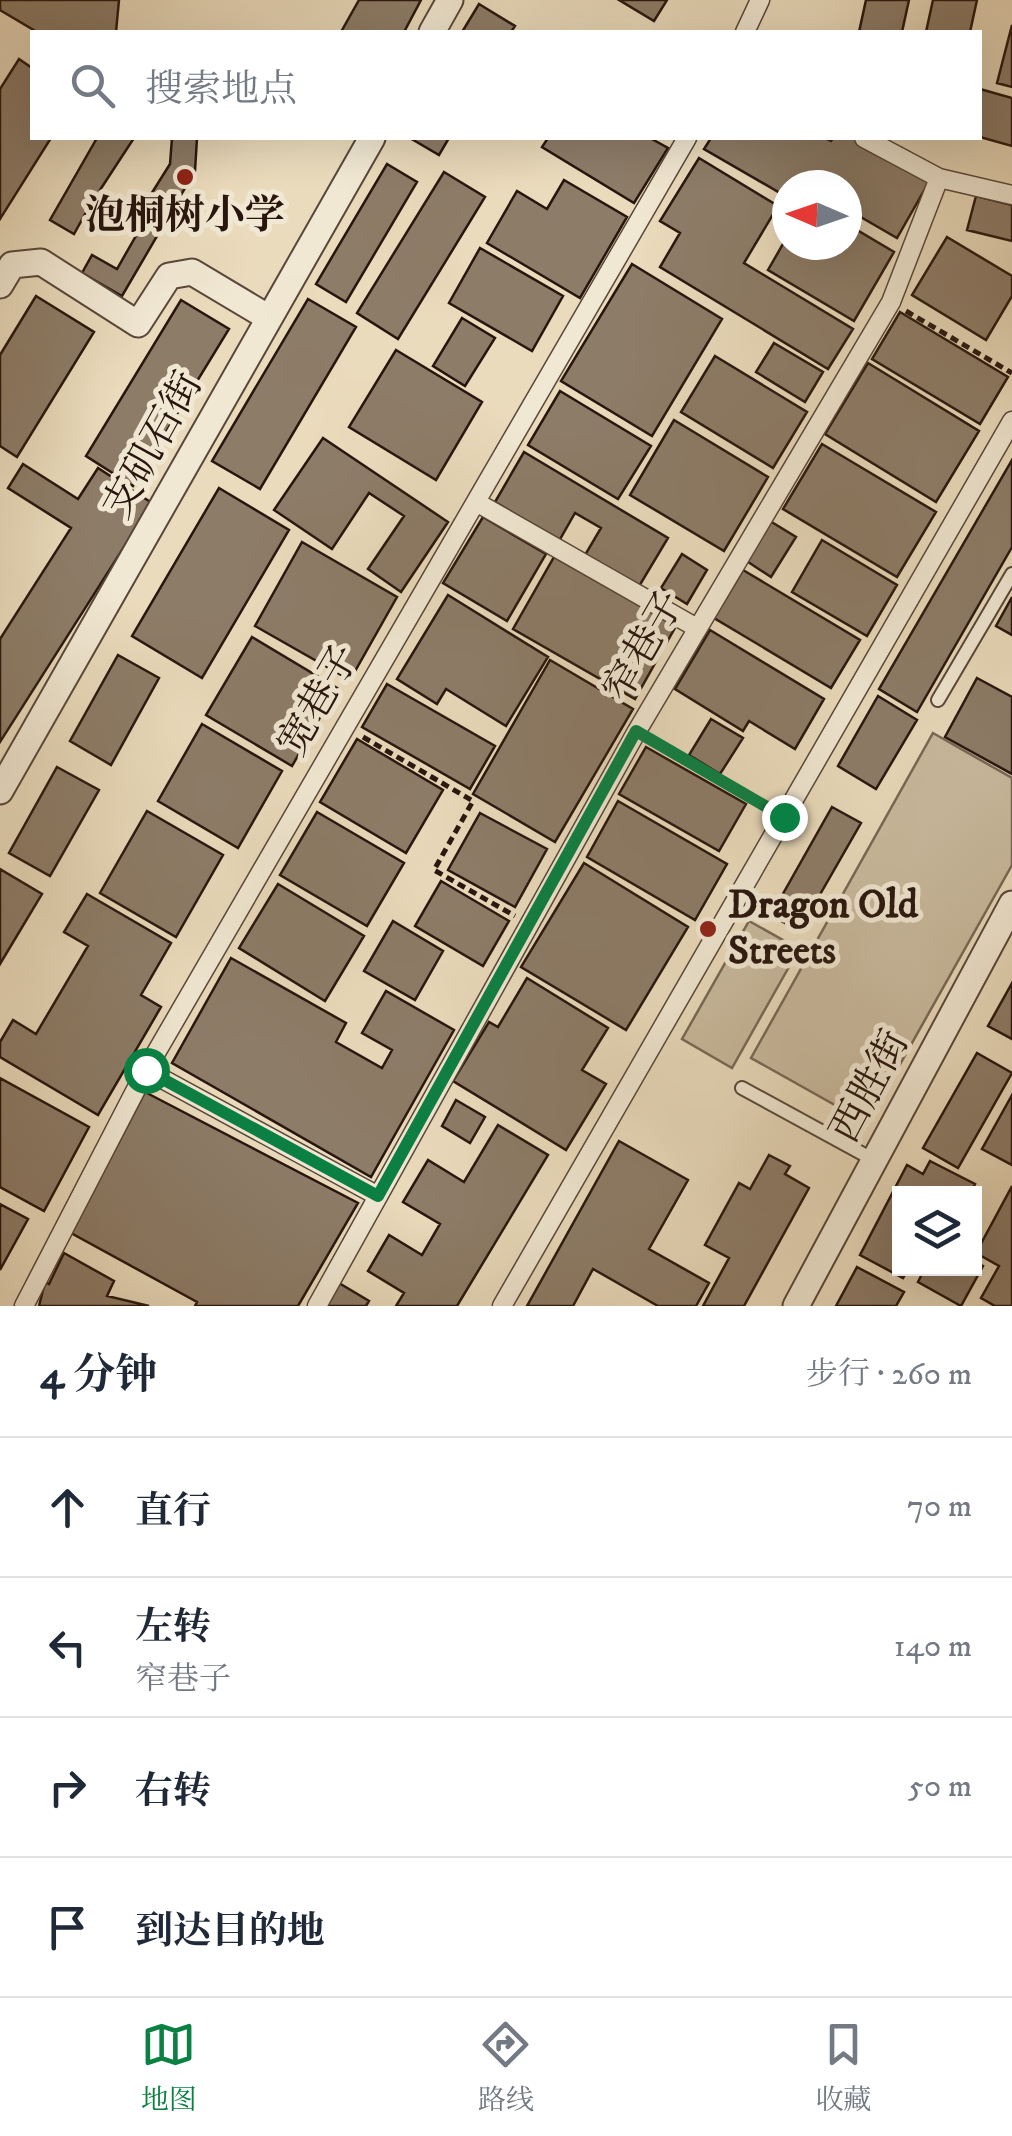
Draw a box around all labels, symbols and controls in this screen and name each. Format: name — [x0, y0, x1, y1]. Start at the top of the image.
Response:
search box — [30, 30, 982, 140]
icon: search — [65, 58, 120, 113]
text: 搜索地点 — [145, 66, 297, 114]
marker: 泡桐树小学 — [174, 166, 196, 188]
north arrow — [772, 170, 862, 260]
place label: 泡桐树小学 — [85, 192, 285, 242]
street label: 支矶石街 — [93, 364, 215, 528]
street label: 窄巷子 — [593, 583, 697, 711]
street label: 宽巷子 — [268, 637, 372, 765]
route end — [762, 795, 808, 841]
place label: Dragon Old Streets — [728, 881, 919, 977]
marker: Dragon Old Streets — [697, 918, 719, 940]
street label: 西胜街 — [821, 1022, 921, 1152]
route start — [124, 1048, 170, 1094]
map controls — [892, 1186, 982, 1276]
button: layers — [892, 1186, 982, 1276]
text: 4 分钟 — [40, 1350, 157, 1402]
text: 步行 · 260 m — [806, 1355, 972, 1395]
icon: ahead — [40, 1480, 95, 1535]
text: 70 m — [907, 1487, 972, 1527]
text: 直行 — [135, 1488, 211, 1536]
text: 左转 — [135, 1604, 211, 1652]
icon: left — [40, 1620, 95, 1675]
text: 140 m — [894, 1627, 972, 1667]
text: 窄巷子 — [135, 1660, 231, 1700]
icon: right — [40, 1760, 95, 1815]
text: 50 m — [908, 1767, 972, 1807]
text: 右转 — [135, 1768, 211, 1816]
icon: arrive — [40, 1900, 95, 1955]
text: 到达目的地 — [135, 1908, 325, 1956]
tab: 地图 — [141, 2017, 197, 2118]
tab: 路线 — [478, 2017, 534, 2118]
tab: 收藏 — [815, 2017, 871, 2118]

